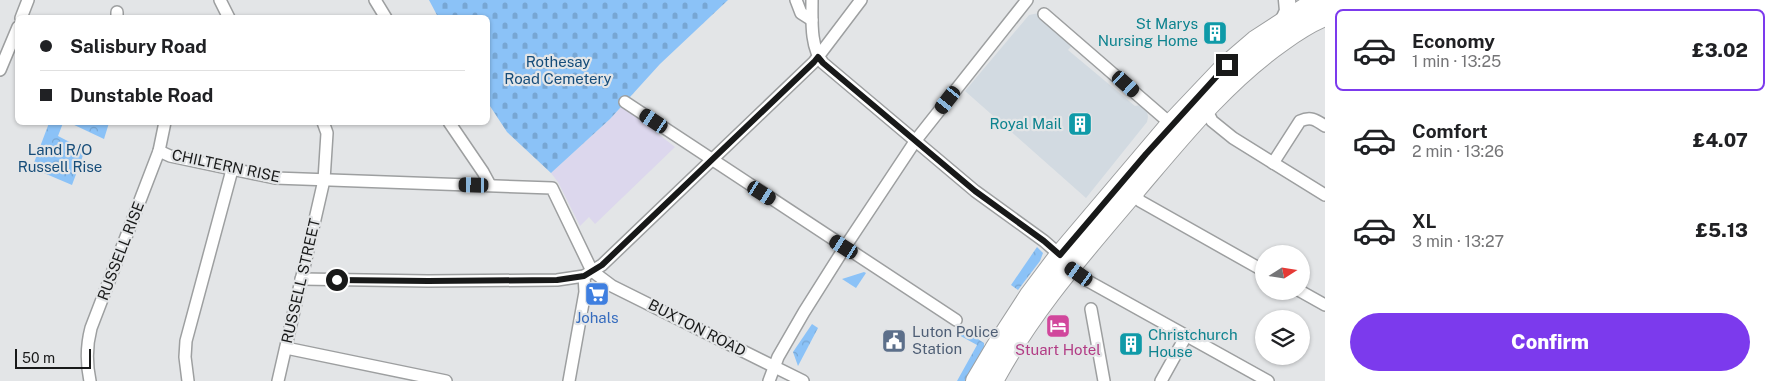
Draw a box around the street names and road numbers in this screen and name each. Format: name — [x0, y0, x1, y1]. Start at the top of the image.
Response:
street label: CHILTERN RISE — [170, 146, 282, 185]
street label: RUSSELL RISE — [94, 199, 147, 303]
street label: RUSSELL STREET — [278, 217, 323, 345]
street label: BUXTON ROAD — [646, 296, 749, 359]

